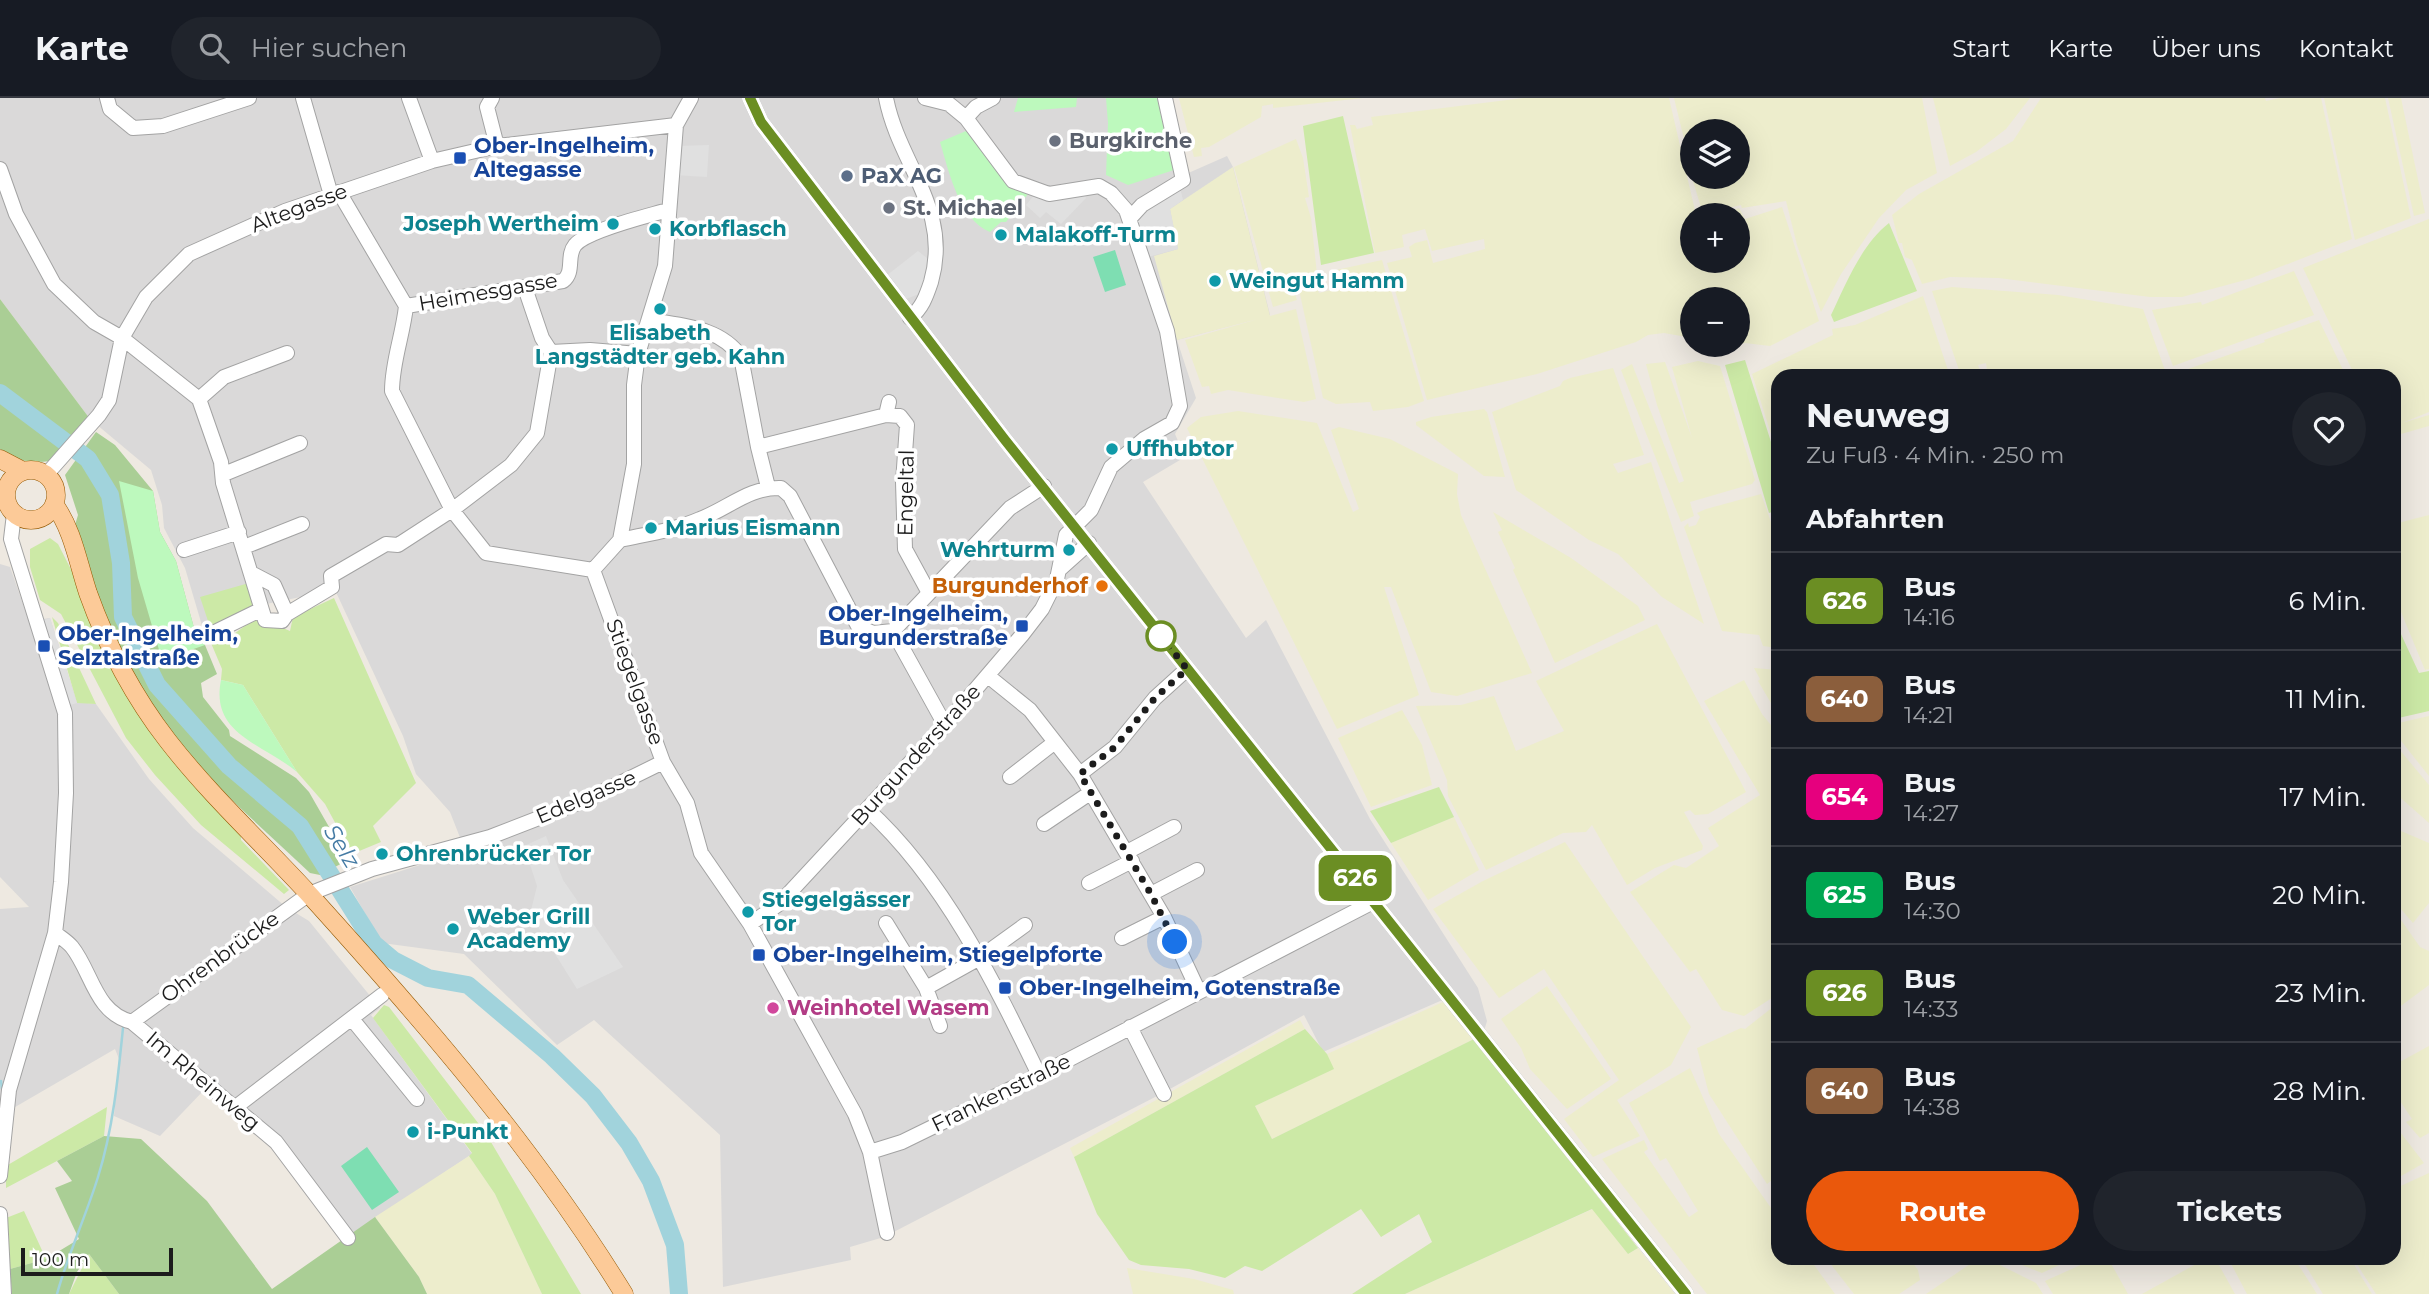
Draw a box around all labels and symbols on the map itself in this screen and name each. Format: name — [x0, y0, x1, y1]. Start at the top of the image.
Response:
place label: Burgkirche — [1069, 128, 1192, 153]
place label: Ober-Ingelheim, Altegasse — [473, 133, 654, 182]
marker: Burgkirche — [1047, 133, 1063, 149]
marker: Ober-Ingelheim, Altegasse — [452, 150, 468, 166]
place label: PaX AG — [861, 163, 942, 188]
marker: PaX AG — [839, 168, 855, 184]
street label: Altegasse — [247, 178, 351, 237]
place label: St. Michael — [903, 195, 1023, 220]
marker: St. Michael — [881, 200, 897, 216]
place label: Joseph Wertheim — [402, 211, 599, 236]
marker: Joseph Wertheim — [605, 216, 621, 232]
place label: Korbflasch — [669, 216, 787, 241]
marker: Korbflasch — [647, 221, 663, 237]
place label: Malakoff-Turm — [1015, 222, 1176, 247]
marker: Malakoff-Turm — [993, 227, 1009, 243]
street label: Heimesgasse — [417, 267, 559, 316]
place label: Weingut Hamm — [1229, 268, 1405, 293]
marker: Weingut Hamm — [1207, 273, 1223, 289]
marker: Elisabeth Langstädter geb. Kahn — [652, 301, 668, 317]
place label: Elisabeth Langstädter geb. Kahn — [535, 320, 785, 369]
place label: Uffhubtor — [1126, 436, 1234, 461]
marker: Uffhubtor — [1104, 441, 1120, 457]
street label: Engeltal — [892, 449, 919, 537]
place label: Marius Eismann — [665, 515, 840, 540]
marker: Marius Eismann — [643, 520, 659, 536]
place label: Wehrturm — [940, 537, 1055, 562]
marker: Wehrturm — [1061, 542, 1077, 558]
place label: Burgunderhof — [932, 573, 1089, 598]
marker: Burgunderhof — [1094, 578, 1110, 594]
place label: Ober-Ingelheim, Burgunderstraße — [819, 601, 1008, 650]
street label: Stiegelgasse — [601, 615, 670, 748]
marker: Ober-Ingelheim, Burgunderstraße — [1014, 618, 1030, 634]
place label: Ober-Ingelheim, Selztalstraße — [58, 621, 238, 670]
unlabelled marker — [1146, 621, 1176, 651]
marker: Ober-Ingelheim, Selztalstraße — [36, 638, 52, 654]
street label: Burgunderstraße — [846, 679, 986, 830]
street label: Edelgasse — [532, 764, 640, 829]
water label: Selz — [318, 819, 366, 873]
place label: Ohrenbrücker Tor — [396, 841, 591, 866]
marker: Ohrenbrücker Tor — [374, 846, 390, 862]
line badge: 626 — [1315, 855, 1395, 901]
place label: Stiegelgässer Tor — [762, 887, 911, 936]
place label: Weber Grill Academy — [466, 904, 590, 953]
marker: Stiegelgässer Tor — [740, 904, 756, 920]
street label: Ohrenbrücke — [156, 905, 284, 1008]
marker: Weber Grill Academy — [445, 921, 461, 937]
your location — [1157, 924, 1192, 959]
place label: Ober-Ingelheim, Stiegelpforte — [773, 942, 1103, 967]
marker: Ober-Ingelheim, Stiegelpforte — [751, 947, 767, 963]
place label: Ober-Ingelheim, Gotenstraße — [1019, 975, 1341, 1000]
marker: Ober-Ingelheim, Gotenstraße — [997, 980, 1013, 996]
place label: Weinhotel Wasem — [787, 995, 990, 1020]
marker: Weinhotel Wasem — [765, 1000, 781, 1016]
street label: Im Rheinweg — [141, 1026, 265, 1136]
street label: Frankenstraße — [927, 1048, 1074, 1137]
place label: i-Punkt — [427, 1119, 509, 1144]
marker: i-Punkt — [405, 1124, 421, 1140]
scale bar — [21, 1245, 173, 1277]

